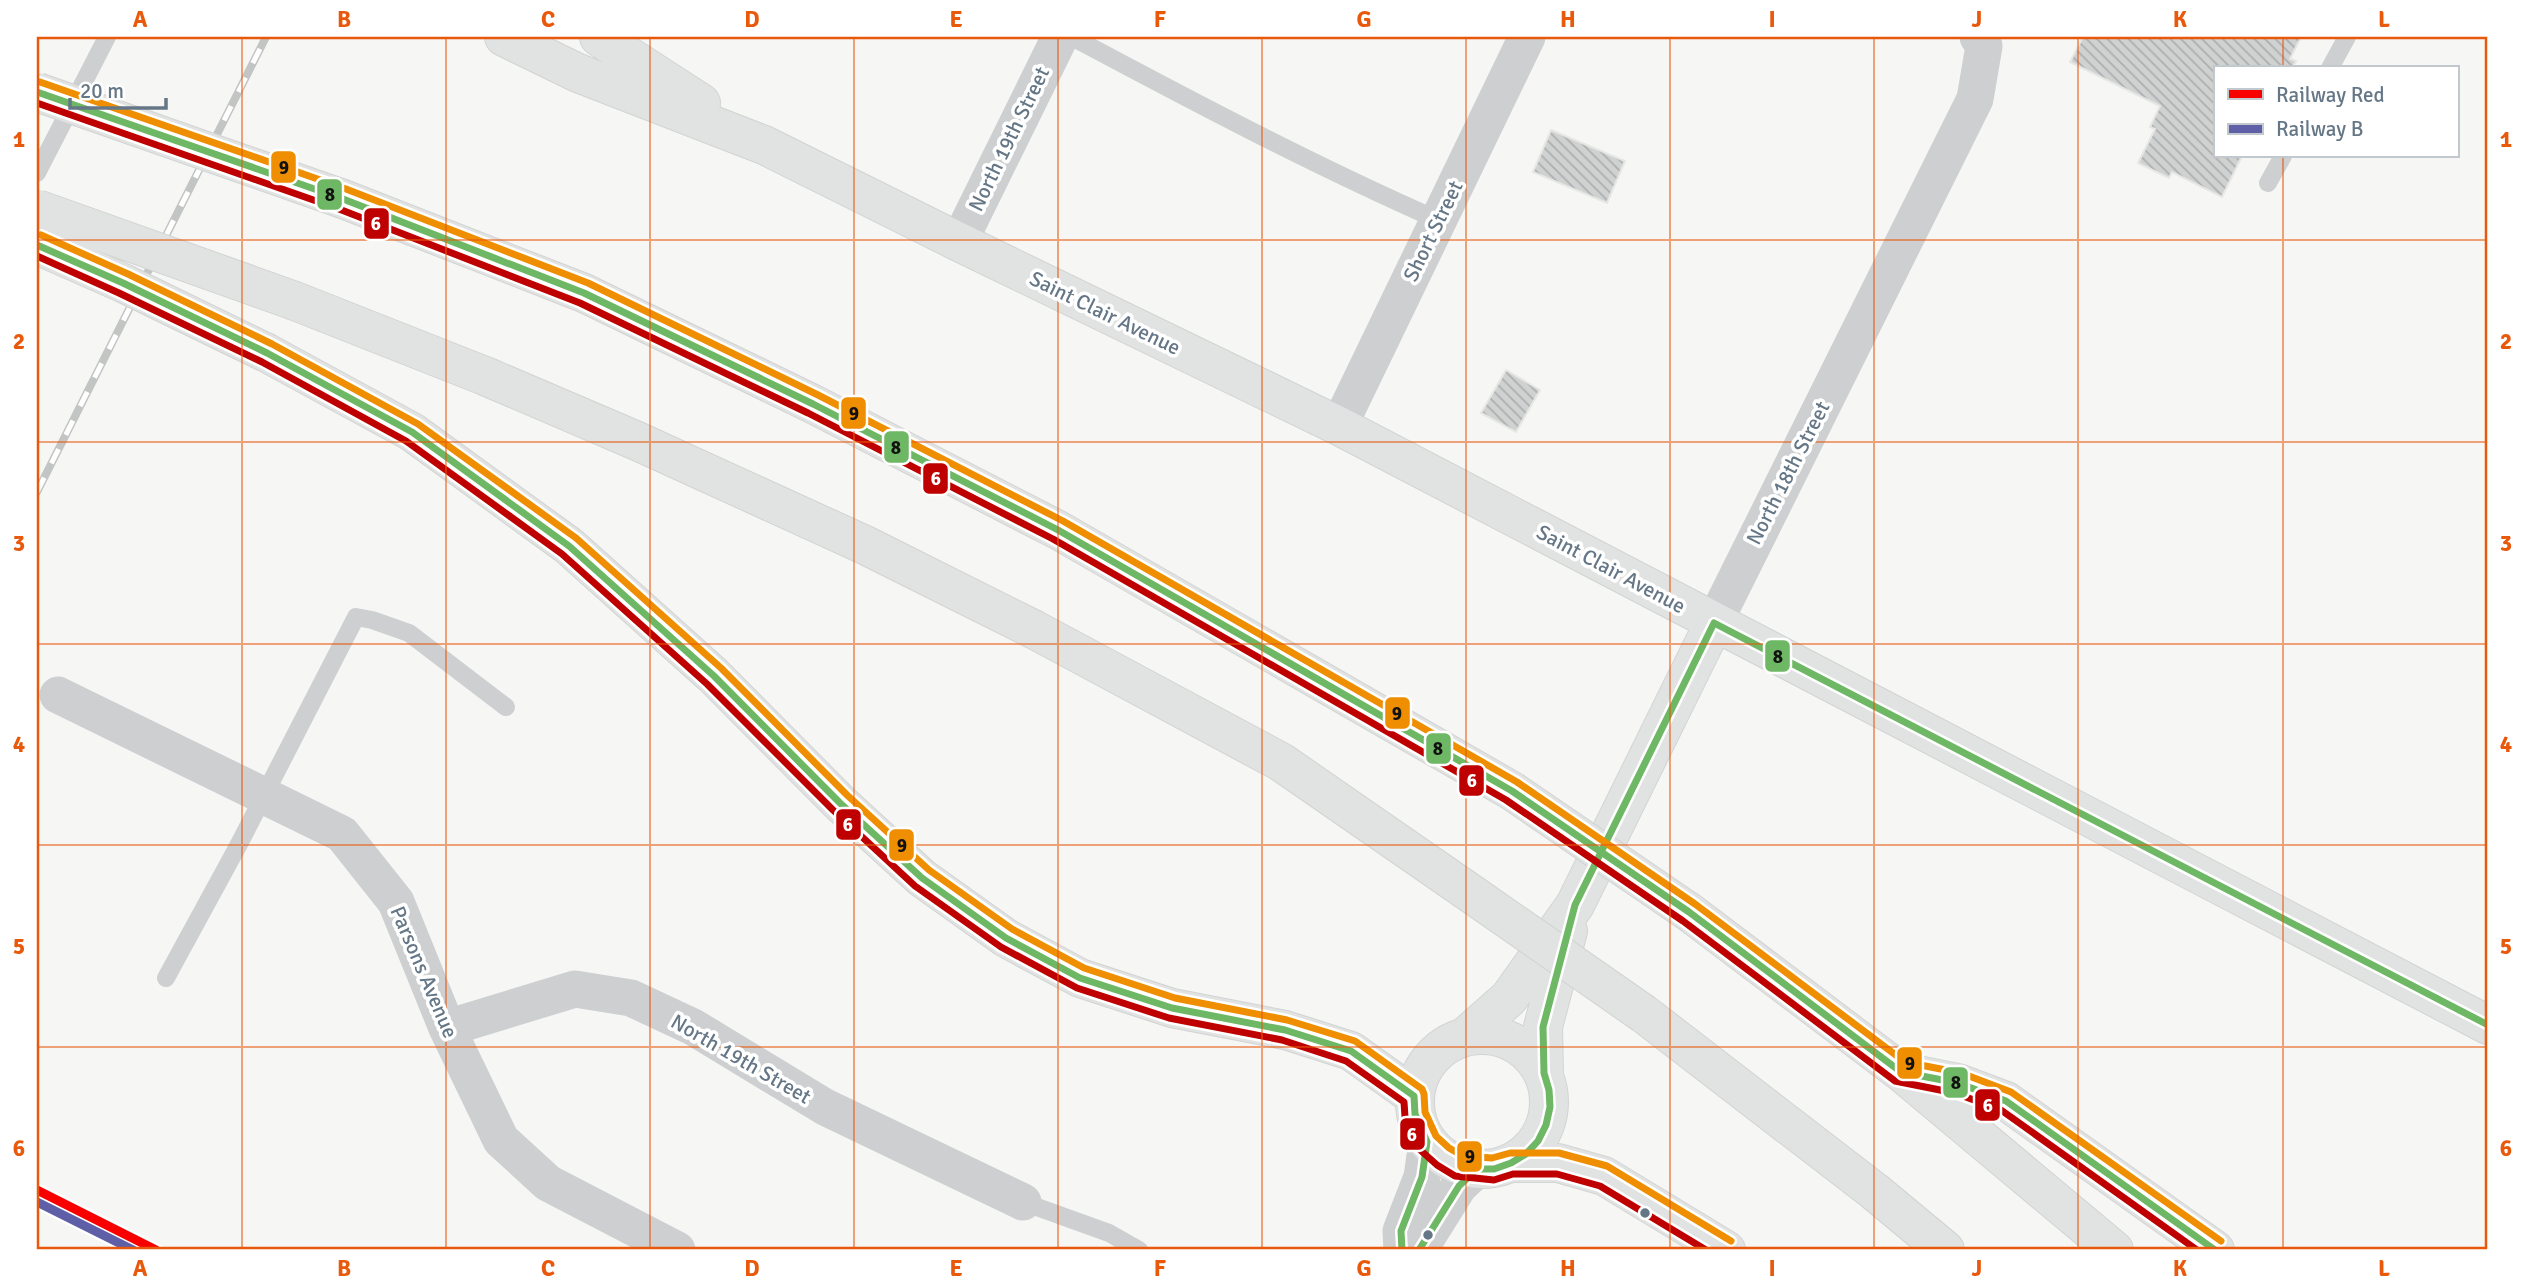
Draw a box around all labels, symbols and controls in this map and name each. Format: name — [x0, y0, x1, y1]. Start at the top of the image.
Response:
text: A — [133, 5, 148, 34]
text: B — [337, 5, 351, 34]
text: C — [541, 5, 555, 34]
text: D — [744, 5, 760, 34]
text: E — [949, 5, 963, 34]
text: F — [1154, 5, 1166, 34]
text: G — [1356, 5, 1372, 34]
text: H — [1560, 5, 1576, 34]
text: I — [1768, 5, 1776, 34]
text: J — [1972, 5, 1982, 34]
text: K — [2173, 5, 2188, 34]
text: L — [2378, 5, 2390, 34]
street label: North 19th Street — [963, 62, 1055, 216]
scale bar — [70, 66, 166, 110]
legend — [2214, 66, 2458, 158]
text: 20 m — [80, 78, 124, 104]
text: Railway Red — [2276, 82, 2385, 108]
text: Railway B — [2276, 116, 2363, 142]
text: 1 — [13, 125, 25, 154]
text: 1 — [2500, 125, 2512, 154]
line badge: 9 — [270, 150, 297, 184]
text: 9 — [279, 156, 289, 180]
street label: Short Street — [1397, 176, 1469, 286]
line badge: 8 — [316, 178, 343, 211]
text: 8 — [325, 183, 335, 207]
line badge: 6 — [363, 207, 390, 240]
text: 6 — [371, 212, 381, 236]
street label: Saint Clair Avenue — [1025, 265, 1185, 361]
text: 2 — [13, 327, 25, 356]
text: 2 — [2500, 327, 2512, 356]
line badge: 9 — [840, 396, 867, 430]
street label: North 18th Street — [1741, 397, 1835, 549]
text: 9 — [849, 402, 859, 426]
line badge: 8 — [883, 430, 910, 464]
text: 8 — [891, 436, 901, 460]
line badge: 6 — [922, 462, 949, 495]
text: 6 — [931, 467, 941, 491]
street label: Saint Clair Avenue — [1532, 519, 1690, 619]
text: 3 — [13, 529, 25, 558]
text: 3 — [2500, 529, 2512, 558]
line badge: 8 — [1764, 639, 1791, 673]
text: 8 — [1773, 645, 1783, 669]
line badge: 9 — [1384, 696, 1411, 730]
text: 9 — [1392, 702, 1402, 726]
text: 4 — [13, 730, 25, 759]
text: 4 — [2500, 730, 2512, 759]
line badge: 8 — [1425, 732, 1452, 765]
text: 8 — [1433, 737, 1443, 761]
line badge: 6 — [1458, 764, 1485, 797]
text: 6 — [1467, 769, 1477, 793]
line badge: 6 — [835, 808, 862, 841]
text: 6 — [843, 813, 853, 837]
line badge: 9 — [888, 828, 915, 862]
text: 9 — [897, 834, 907, 858]
street label: Parsons Avenue — [385, 902, 463, 1042]
text: 5 — [13, 932, 25, 961]
text: 5 — [2500, 932, 2512, 961]
street label: North 19th Street — [666, 1008, 816, 1110]
line badge: 9 — [1896, 1046, 1923, 1080]
text: 9 — [1905, 1052, 1915, 1076]
line badge: 8 — [1942, 1066, 1969, 1099]
text: 8 — [1951, 1071, 1961, 1095]
line badge: 6 — [1974, 1088, 2001, 1122]
text: 6 — [1983, 1094, 1993, 1118]
line badge: 6 — [1399, 1117, 1426, 1151]
text: 6 — [1407, 1123, 1417, 1147]
text: 6 — [13, 1134, 25, 1163]
text: 6 — [2500, 1134, 2512, 1163]
line badge: 9 — [1456, 1140, 1483, 1173]
text: 9 — [1465, 1145, 1475, 1169]
unlabelled marker — [1638, 1206, 1652, 1220]
unlabelled marker — [1421, 1228, 1435, 1242]
text: A — [133, 1254, 148, 1283]
text: B — [337, 1254, 351, 1283]
text: C — [541, 1254, 555, 1283]
text: D — [744, 1254, 760, 1283]
text: E — [949, 1254, 963, 1283]
text: F — [1154, 1254, 1166, 1283]
text: G — [1356, 1254, 1372, 1283]
text: H — [1560, 1254, 1576, 1283]
text: I — [1768, 1254, 1776, 1283]
text: J — [1972, 1254, 1982, 1283]
text: K — [2173, 1254, 2188, 1283]
text: L — [2378, 1254, 2390, 1283]

